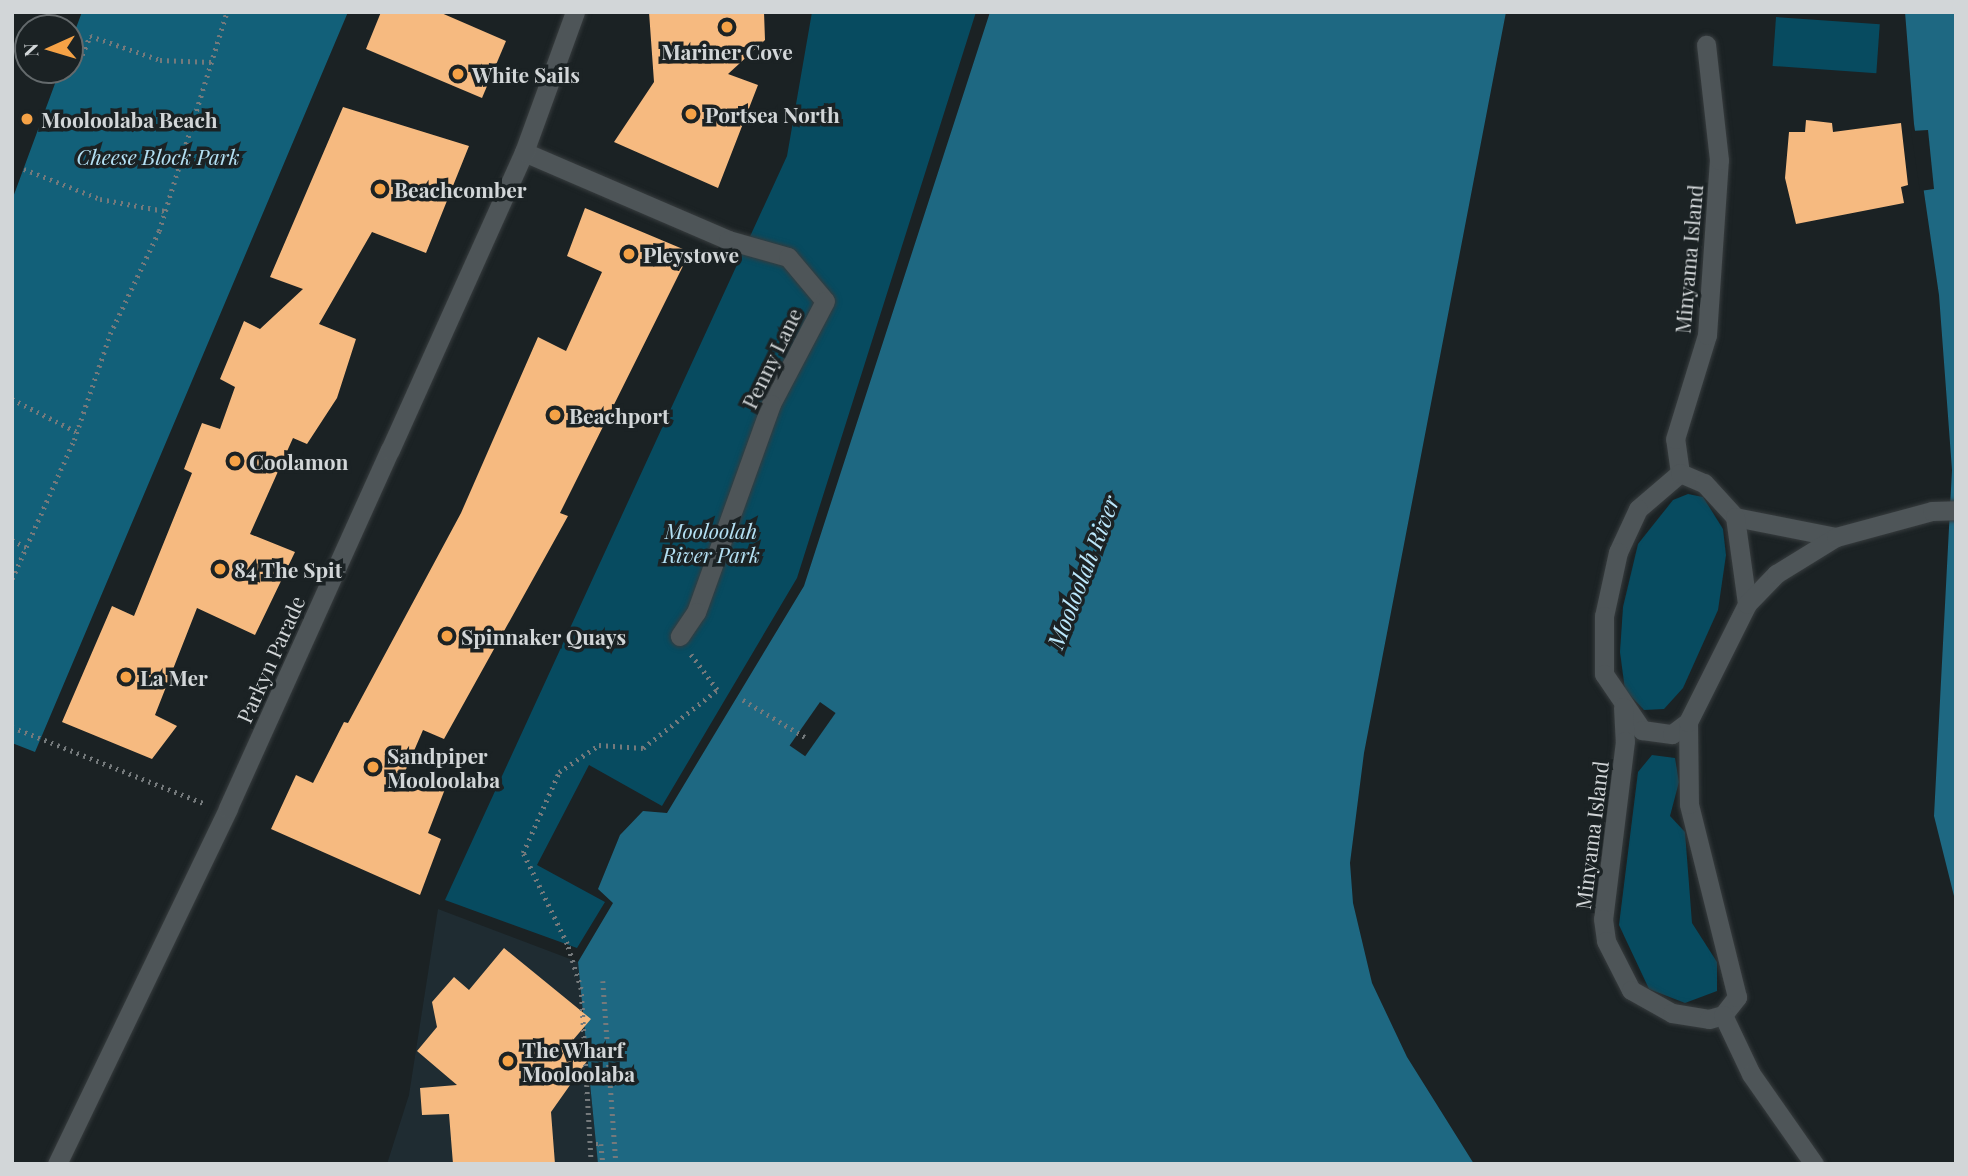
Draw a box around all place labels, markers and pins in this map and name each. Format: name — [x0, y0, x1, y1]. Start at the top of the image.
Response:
marker: Mariner Cove — [719, 19, 735, 35]
place label: Mariner Cove — [661, 38, 793, 64]
place label: White Sails — [472, 61, 580, 87]
marker: White Sails — [450, 66, 466, 82]
place label: Portsea North — [705, 101, 840, 127]
place label: Mooloolaba Beach — [41, 106, 218, 132]
marker: Portsea North — [683, 106, 699, 122]
marker: Mooloolaba Beach — [19, 111, 35, 127]
place label: Beachcomber — [394, 176, 527, 202]
marker: Beachcomber — [372, 181, 388, 197]
place label: Pleystowe — [643, 241, 739, 267]
marker: Pleystowe — [621, 246, 637, 262]
place label: Beachport — [569, 402, 669, 428]
marker: Beachport — [547, 407, 563, 423]
place label: Coolamon — [249, 448, 348, 474]
marker: Coolamon — [227, 453, 243, 469]
place label: 84 The Spit — [234, 556, 343, 582]
marker: 84 The Spit — [212, 561, 228, 577]
place label: Spinnaker Quays — [461, 623, 627, 649]
marker: Spinnaker Quays — [439, 628, 455, 644]
place label: La Mer — [140, 664, 208, 690]
marker: La Mer — [118, 669, 134, 685]
place label: Sandpiper Mooloolaba — [387, 742, 500, 792]
marker: Sandpiper Mooloolaba — [365, 759, 381, 775]
place label: The Wharf Mooloolaba — [522, 1036, 635, 1086]
marker: The Wharf Mooloolaba — [500, 1053, 516, 1069]

